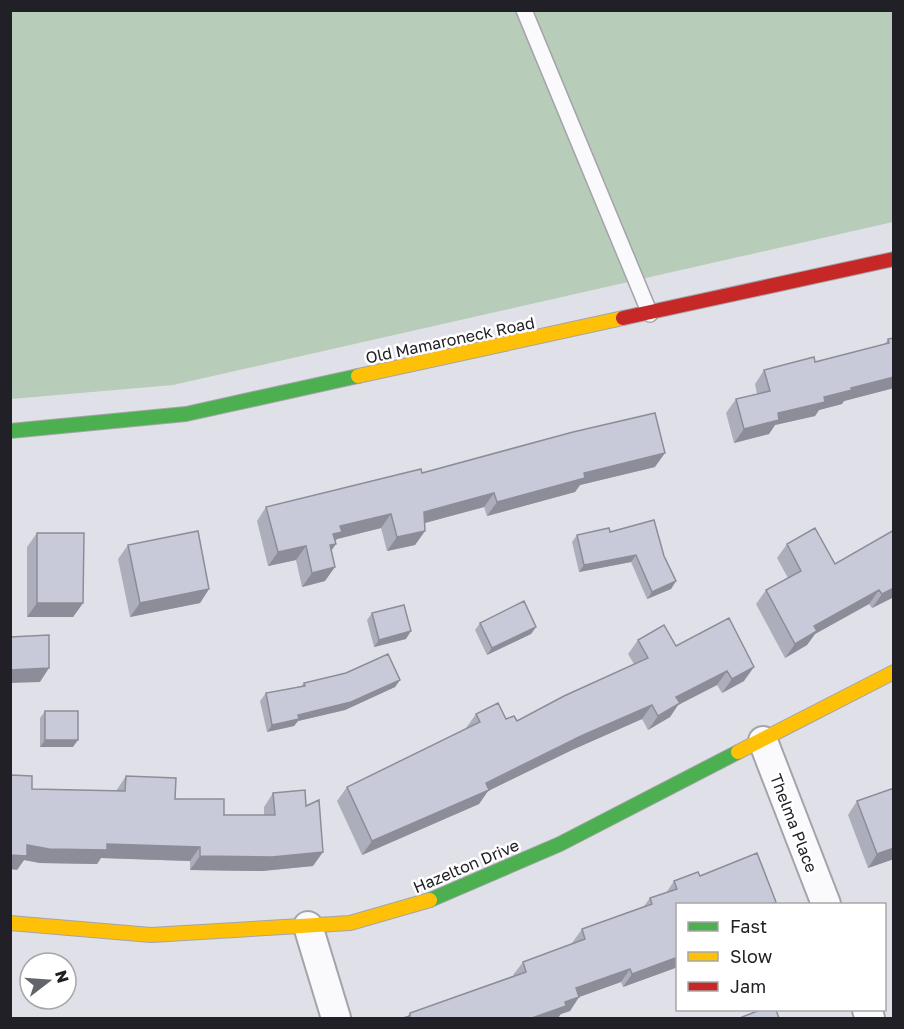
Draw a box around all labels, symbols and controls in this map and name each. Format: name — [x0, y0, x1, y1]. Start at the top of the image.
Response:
street label: Old Mamaroneck Road — [364, 312, 536, 368]
street label: Thelma Place — [766, 771, 822, 875]
street label: Hazelton Drive — [410, 835, 522, 897]
legend — [676, 903, 886, 1011]
text: Fast — [730, 915, 767, 937]
text: Slow — [730, 945, 773, 967]
north arrow — [18, 951, 78, 1011]
text: N — [51, 968, 74, 985]
text: Jam — [730, 975, 766, 997]

